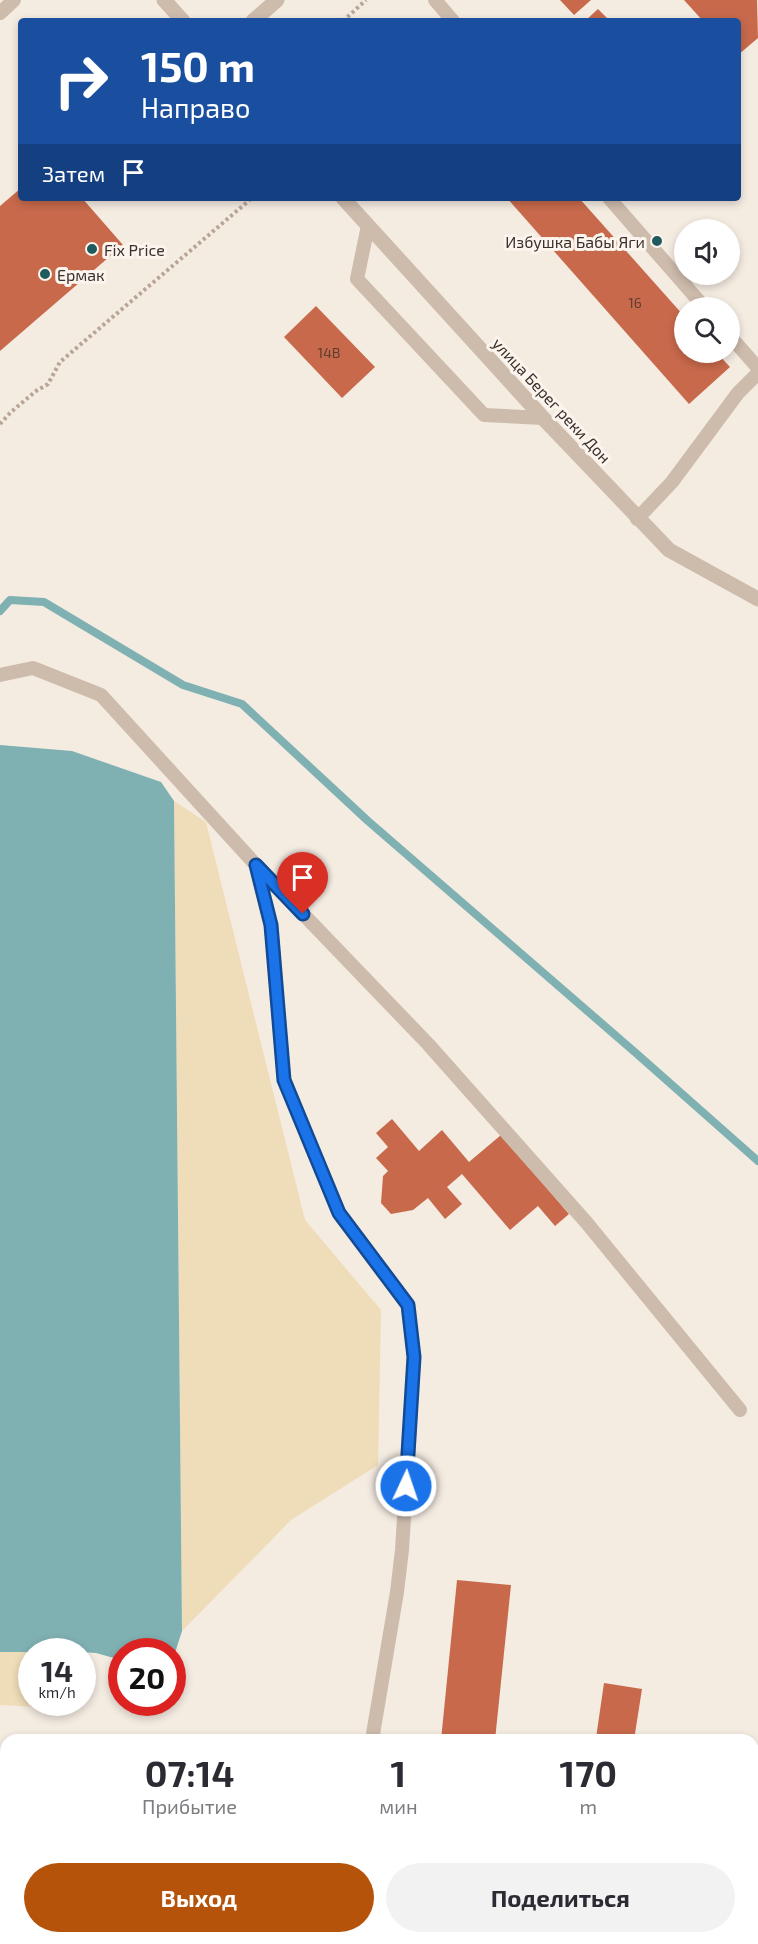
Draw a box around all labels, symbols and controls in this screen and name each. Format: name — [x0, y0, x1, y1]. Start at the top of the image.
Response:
text: 150 m — [141, 40, 255, 90]
icon: right — [42, 42, 120, 120]
text: Направо — [141, 91, 250, 123]
icon: arrive — [117, 156, 150, 189]
text: Затем — [42, 160, 105, 186]
map controls — [674, 219, 740, 363]
button: sound — [674, 219, 740, 285]
place label: Избушка Бабы Яги — [505, 232, 645, 252]
marker: Избушка Бабы Яги — [650, 234, 664, 248]
place label: Fix Price — [104, 240, 165, 259]
marker: Fix Price — [85, 242, 99, 256]
place label: Ермак — [57, 265, 105, 284]
marker: Ермак — [38, 267, 52, 281]
house number: 16 — [628, 294, 642, 311]
button: search — [674, 297, 740, 363]
street label: улица Берег реки Дон — [488, 333, 615, 467]
house number: 14В — [318, 344, 340, 361]
pin — [277, 852, 328, 914]
icon: arrive — [286, 861, 319, 894]
position arrow — [374, 1454, 438, 1518]
speed limit sign: 20 — [108, 1638, 186, 1716]
text: 14 — [41, 1652, 73, 1688]
text: km/h — [38, 1683, 76, 1701]
text: 07:14 — [145, 1751, 234, 1794]
text: 1 — [391, 1751, 406, 1794]
text: 170 — [560, 1751, 617, 1794]
text: Прибытие — [142, 1794, 237, 1818]
text: мин — [379, 1794, 418, 1818]
text: m — [579, 1794, 597, 1818]
button: Выход — [24, 1863, 374, 1932]
button: Поделиться — [386, 1863, 735, 1932]

